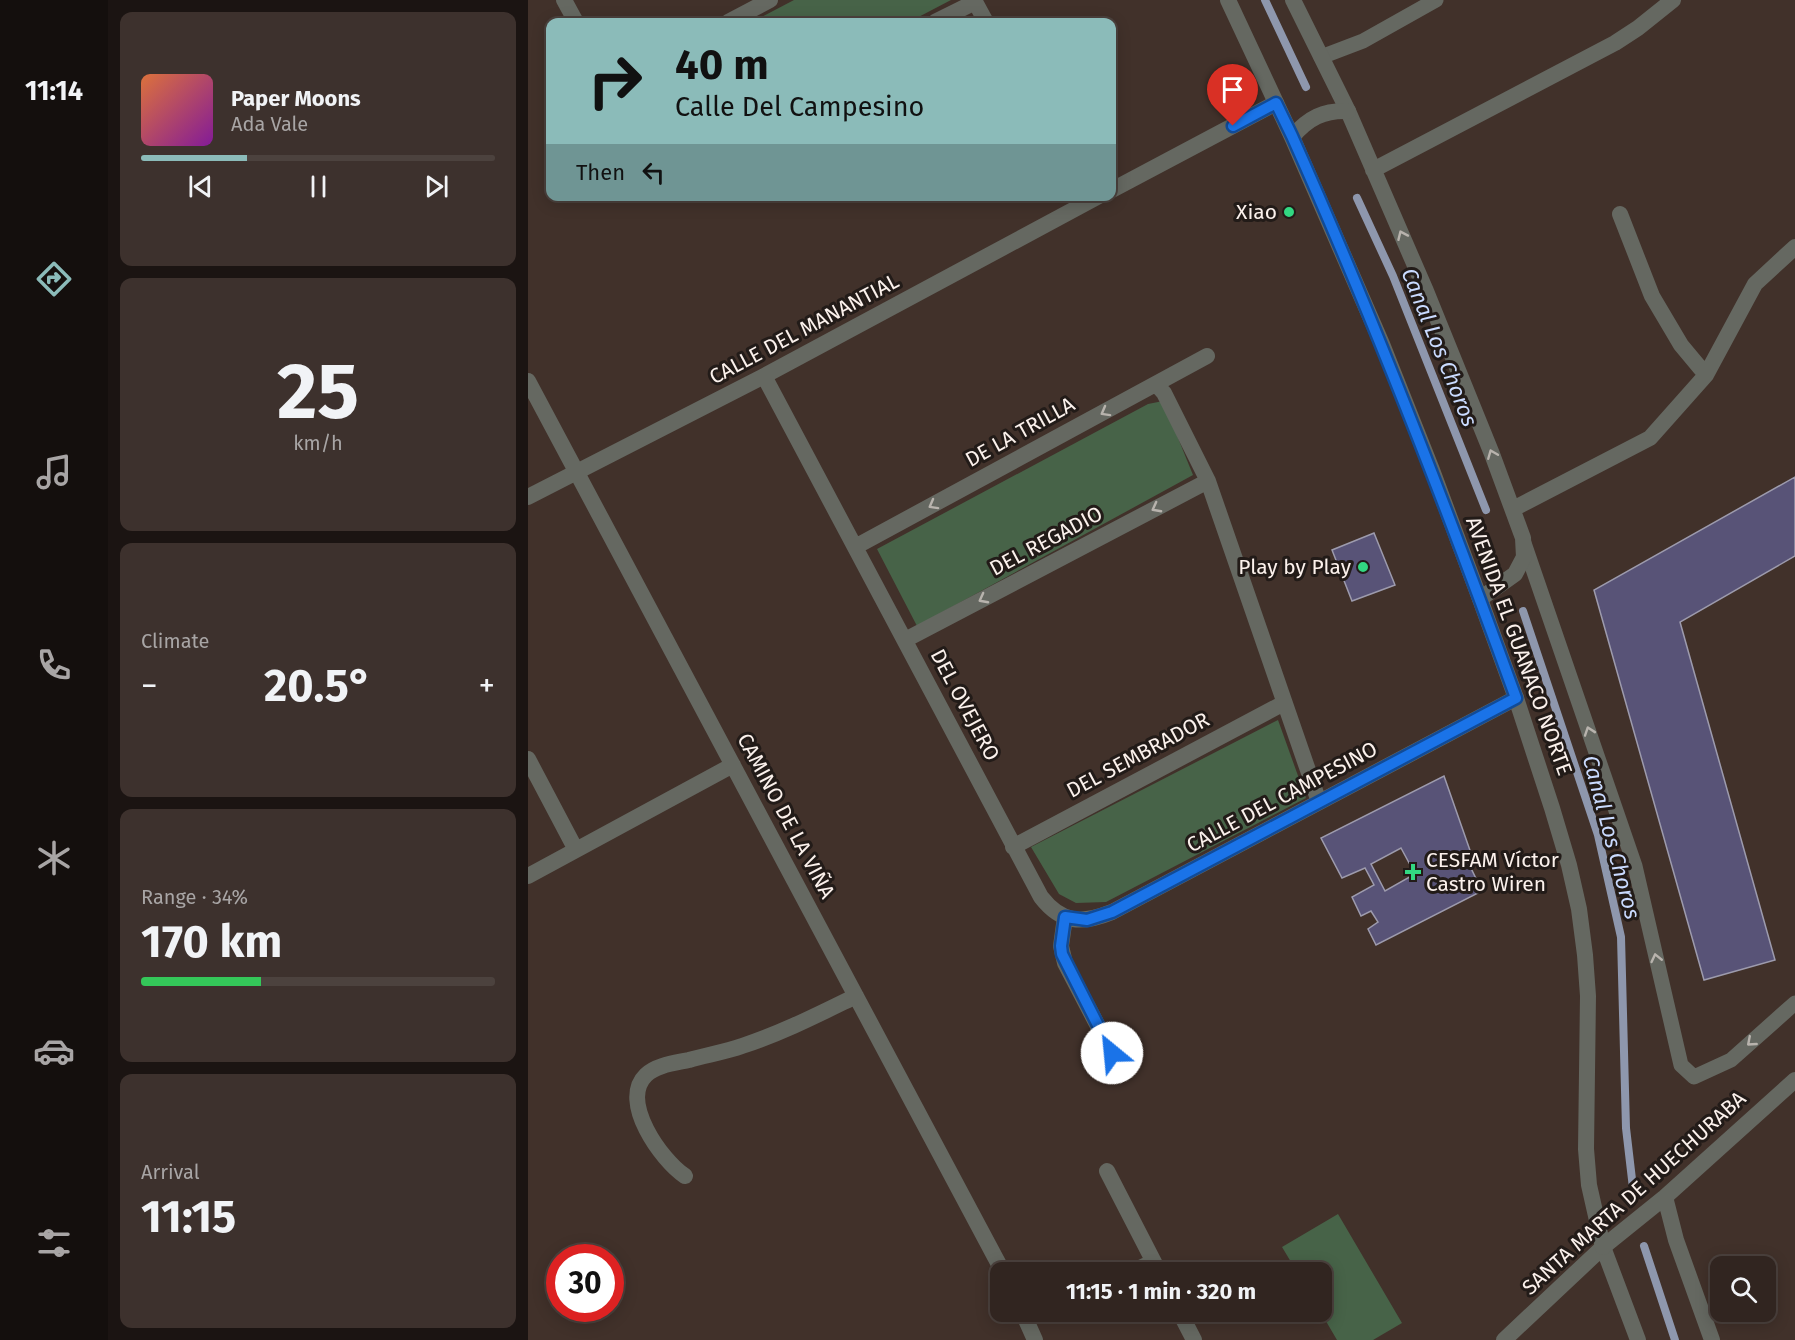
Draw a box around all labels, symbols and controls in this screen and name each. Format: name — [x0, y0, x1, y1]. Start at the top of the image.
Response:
text: 40 m — [675, 40, 769, 90]
icon: right — [576, 42, 654, 120]
pin — [1207, 64, 1258, 126]
icon: arrive — [1216, 73, 1249, 106]
text: 11:14 — [25, 75, 83, 107]
text: Paper Moons — [231, 85, 361, 112]
text: Calle Del Campesino — [675, 91, 924, 123]
text: Ada Vale — [231, 112, 308, 136]
icon: left — [637, 156, 670, 189]
text: Then — [576, 159, 625, 186]
icon: previous — [184, 170, 217, 203]
icon: pause — [302, 170, 335, 203]
icon: next — [420, 170, 453, 203]
place label: Xiao — [1236, 199, 1277, 225]
marker: Xiao — [1282, 205, 1296, 219]
one-way arrow — [1397, 230, 1409, 241]
icon: directions — [33, 258, 75, 300]
water label: Canal Los Choros — [1395, 264, 1484, 430]
street label: CALLE DEL MANANTIAL — [705, 268, 904, 390]
text: 25 — [277, 345, 359, 439]
street label: DE LA TRILLA — [961, 391, 1079, 473]
one-way arrow — [1100, 405, 1111, 416]
text: km/h — [293, 431, 343, 455]
one-way arrow — [1487, 449, 1499, 460]
icon: music — [33, 451, 75, 493]
one-way arrow — [929, 498, 940, 509]
street label: DEL REGADIO — [985, 500, 1107, 582]
one-way arrow — [1152, 501, 1162, 512]
street label: AVENIDA EL GUANACO NORTE — [1460, 513, 1578, 779]
place label: Play by Play — [1238, 554, 1352, 580]
marker: Play by Play — [1356, 560, 1370, 574]
one-way arrow — [979, 592, 990, 603]
text: Climate — [141, 629, 209, 653]
icon: phone — [33, 644, 75, 686]
street label: DEL OVEJERO — [925, 645, 1005, 765]
text: 20.5° — [264, 659, 372, 713]
text: − — [141, 666, 158, 706]
text: + — [479, 666, 495, 706]
street label: DEL SEMBRADOR — [1062, 706, 1214, 804]
one-way arrow — [1584, 727, 1596, 737]
street label: CAMINO DE LA VIÑA — [731, 729, 841, 903]
street label: CALLE DEL CAMPESINO — [1182, 736, 1382, 858]
water label: Canal Los Choros — [1577, 752, 1646, 922]
icon: climate — [33, 837, 75, 879]
place label: CESFAM Víctor Castro Wiren — [1426, 847, 1559, 897]
marker: CESFAM Víctor Castro Wiren — [1404, 863, 1422, 881]
text: Range · 34% — [141, 885, 248, 909]
text: 170 km — [141, 915, 282, 969]
one-way arrow — [1650, 954, 1663, 964]
position arrow — [1080, 1021, 1144, 1085]
icon: car — [33, 1030, 75, 1072]
one-way arrow — [1747, 1035, 1758, 1046]
street label: SANTA MARTA DE HUECHURABA — [1517, 1086, 1751, 1300]
text: Arrival — [141, 1160, 200, 1184]
text: 11:15 — [141, 1190, 236, 1244]
icon: filters — [33, 1222, 75, 1264]
speed limit sign: 30 — [546, 1244, 624, 1322]
map controls — [1710, 1256, 1776, 1322]
button: search — [1710, 1256, 1776, 1322]
text: 11:15 · 1 min · 320 m — [1066, 1278, 1256, 1305]

